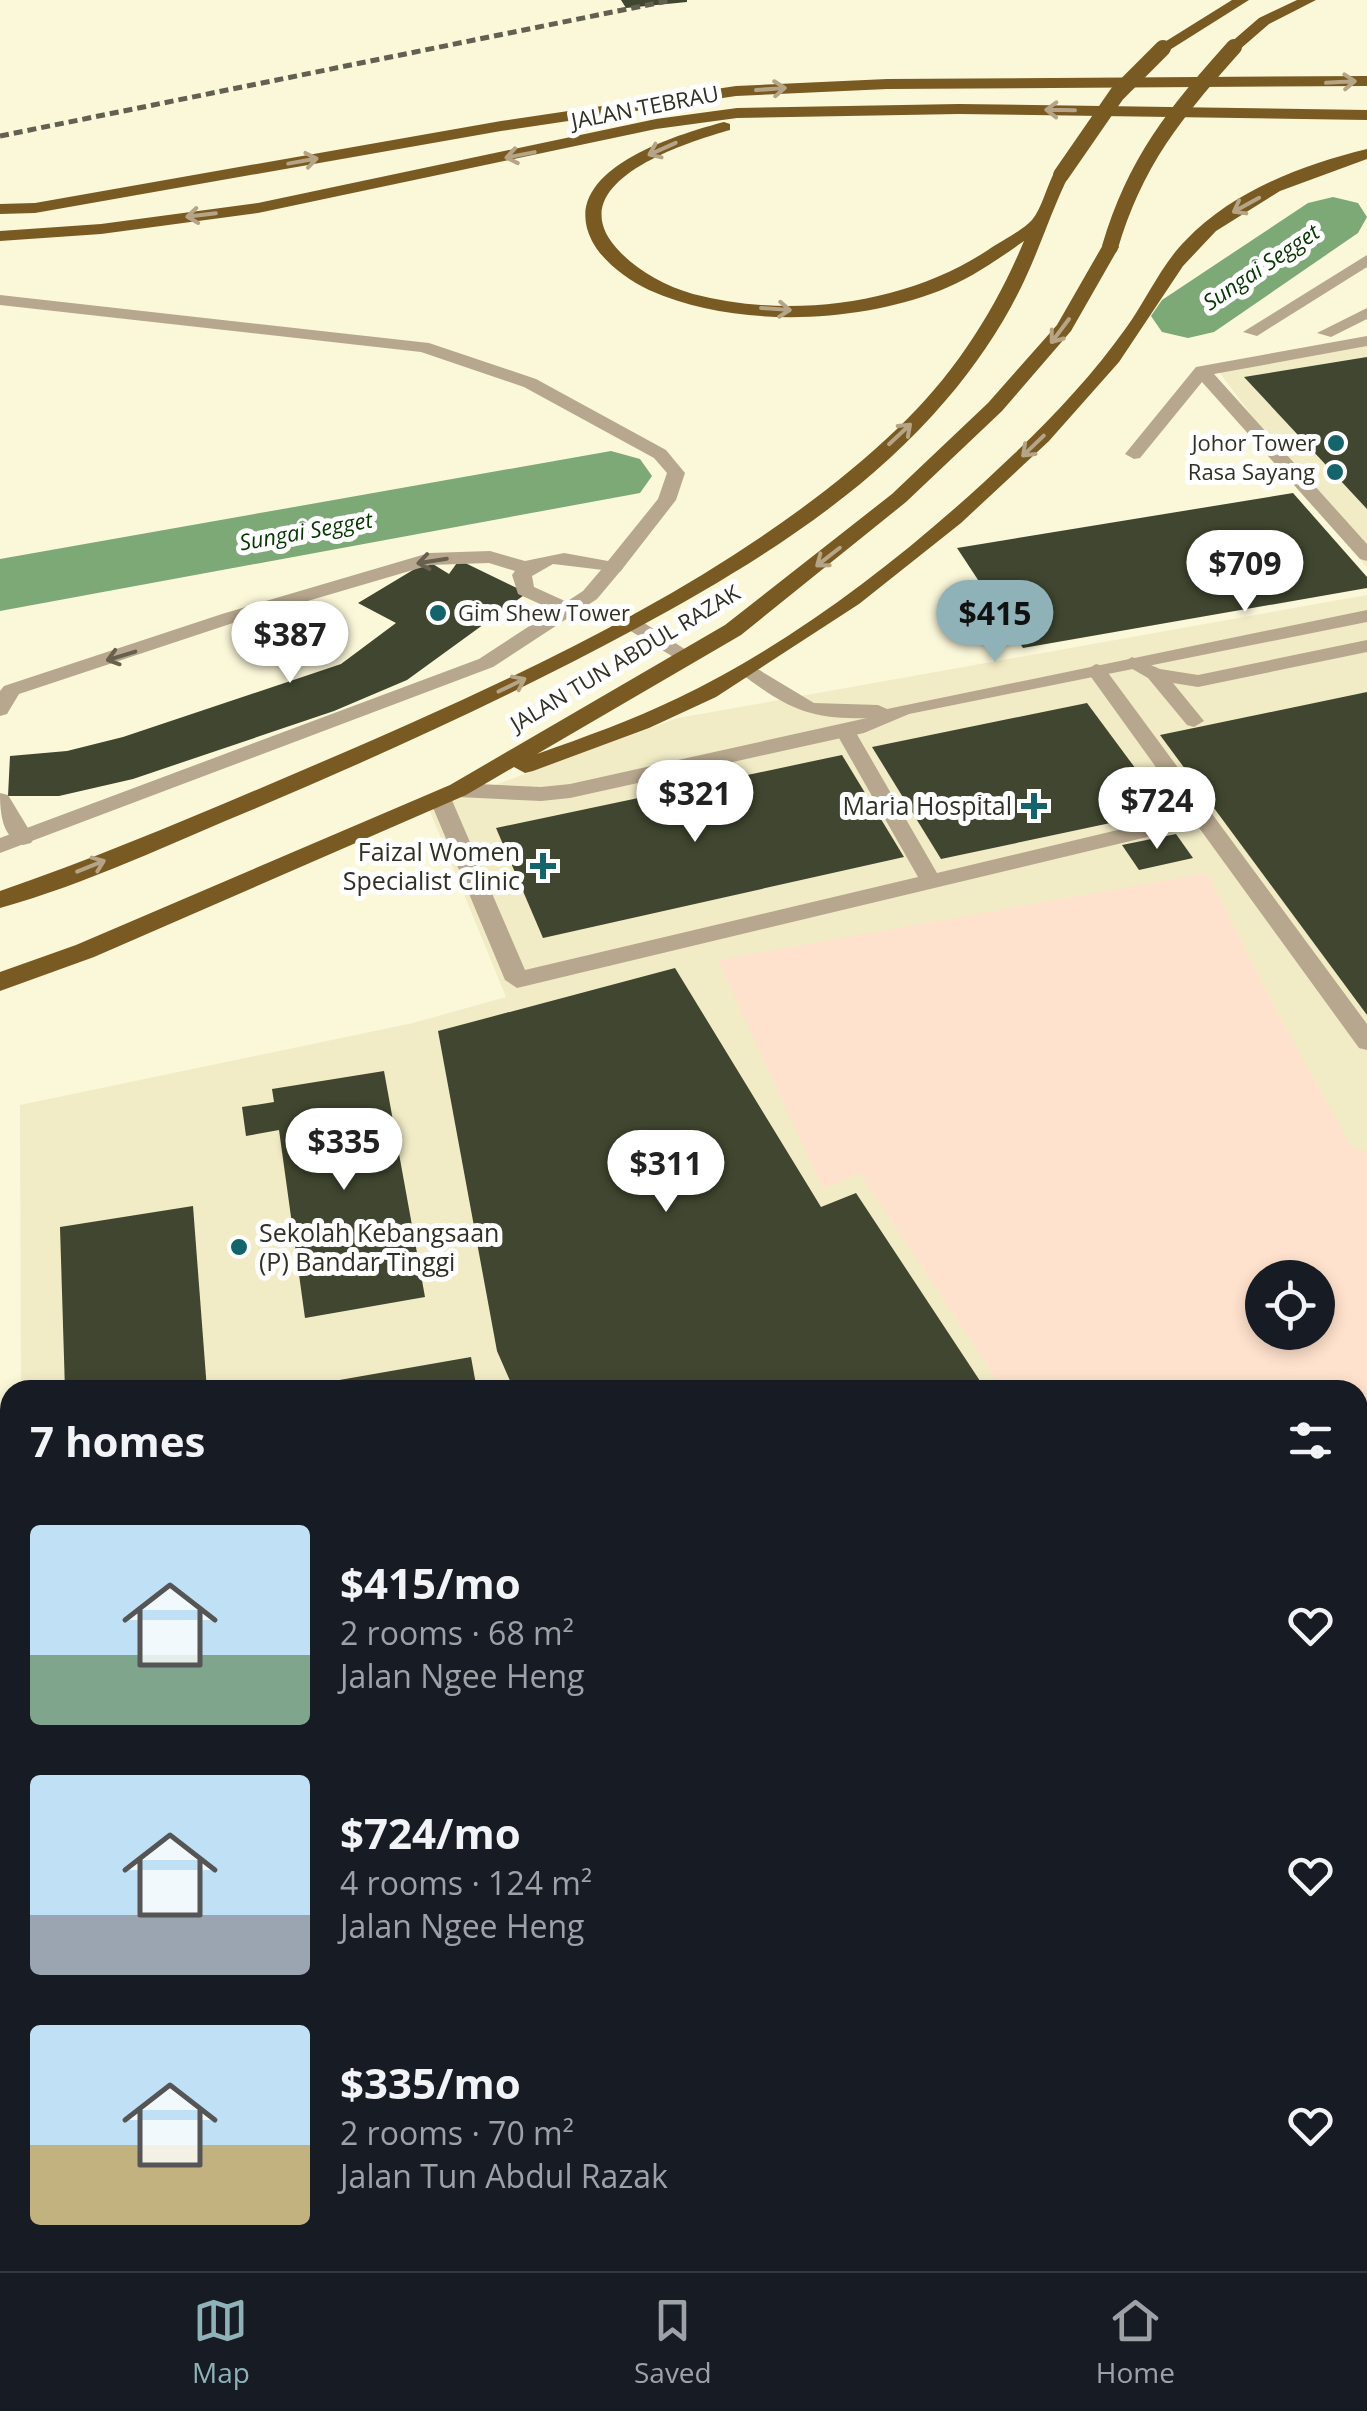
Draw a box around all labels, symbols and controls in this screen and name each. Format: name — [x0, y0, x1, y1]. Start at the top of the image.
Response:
one-way arrow — [1324, 73, 1356, 92]
street label: JALAN TEBRAU — [567, 77, 721, 135]
one-way arrow — [754, 79, 786, 98]
one-way arrow — [1044, 100, 1076, 120]
one-way arrow — [648, 140, 678, 159]
one-way arrow — [505, 146, 537, 165]
one-way arrow — [287, 151, 319, 170]
one-way arrow — [1232, 196, 1261, 216]
one-way arrow — [185, 206, 218, 225]
water label: Sungai Segget — [1196, 216, 1325, 316]
one-way arrow — [759, 300, 791, 319]
one-way arrow — [1050, 317, 1071, 344]
one-way arrow — [887, 423, 912, 446]
place label: Johor Tower — [1190, 427, 1316, 457]
marker: Johor Tower — [1325, 432, 1347, 454]
one-way arrow — [1021, 434, 1045, 458]
place label: Rasa Sayang — [1188, 456, 1315, 486]
marker: Rasa Sayang — [1324, 461, 1346, 483]
water label: Sungai Segget — [237, 503, 375, 556]
pin: $709 — [1186, 530, 1304, 615]
text: $709 — [1208, 541, 1282, 584]
one-way arrow — [815, 546, 842, 567]
one-way arrow — [416, 552, 449, 571]
street label: JALAN TUN ABDUL RAZAK — [502, 576, 745, 739]
pin: $415 — [936, 580, 1054, 665]
text: $415 — [958, 591, 1032, 634]
place label: Gim Shew Tower — [458, 597, 630, 627]
pin: $387 — [231, 601, 349, 686]
marker: Gim Shew Tower — [427, 602, 449, 624]
text: $387 — [253, 612, 327, 655]
one-way arrow — [106, 648, 138, 666]
one-way arrow — [496, 675, 526, 694]
pin: $321 — [636, 760, 754, 845]
pin: $724 — [1098, 767, 1216, 852]
text: $321 — [658, 771, 732, 814]
text: $724 — [1120, 778, 1194, 821]
place label: Maria Hospital — [843, 788, 1012, 822]
marker: Maria Hospital — [1021, 793, 1047, 819]
place label: Faizal Women Specialist Clinic — [343, 834, 520, 897]
marker: Faizal Women Specialist Clinic — [530, 853, 556, 879]
one-way arrow — [76, 856, 106, 874]
pin: $335 — [285, 1108, 403, 1193]
text: $335 — [307, 1119, 381, 1162]
pin: $311 — [607, 1130, 725, 1215]
text: $311 — [629, 1141, 703, 1184]
place label: Sekolah Kebangsaan (P) Bandar Tinggi — [259, 1215, 499, 1278]
marker: Sekolah Kebangsaan (P) Bandar Tinggi — [228, 1236, 250, 1258]
map controls — [1245, 1260, 1335, 1350]
button: locate — [1245, 1260, 1335, 1350]
text: 7 homes — [30, 1412, 205, 1469]
icon: filters — [1283, 1413, 1338, 1468]
text: $415/mo — [340, 1554, 521, 1611]
icon: home — [110, 1565, 230, 1685]
icon: heart — [1283, 1598, 1338, 1653]
text: 2 rooms · 68 m² — [340, 1611, 574, 1654]
text: Jalan Ngee Heng — [340, 1654, 584, 1697]
text: $724/mo — [340, 1804, 521, 1861]
icon: home — [110, 1815, 230, 1935]
icon: heart — [1283, 1848, 1338, 1903]
text: 4 rooms · 124 m² — [340, 1861, 592, 1904]
text: Jalan Ngee Heng — [340, 1904, 584, 1947]
text: $335/mo — [340, 2054, 521, 2111]
icon: home — [110, 2065, 230, 2185]
icon: heart — [1283, 2098, 1338, 2153]
text: 2 rooms · 70 m² — [340, 2111, 574, 2154]
text: Jalan Tun Abdul Razak — [340, 2154, 668, 2197]
tab: Map — [192, 2293, 250, 2391]
tab: Saved — [634, 2293, 712, 2391]
tab: Home — [1096, 2293, 1175, 2391]

